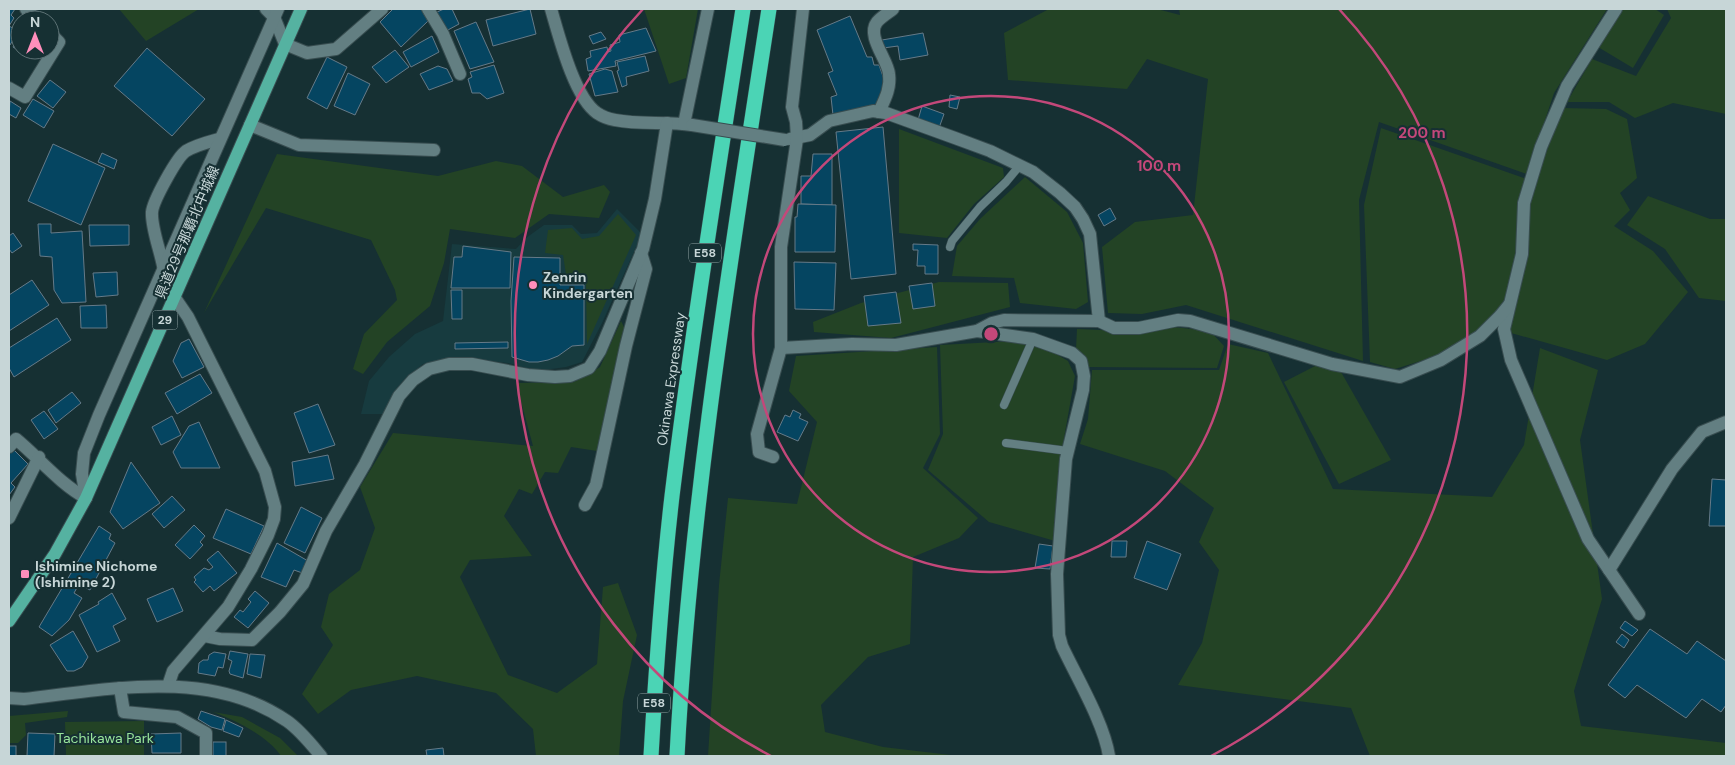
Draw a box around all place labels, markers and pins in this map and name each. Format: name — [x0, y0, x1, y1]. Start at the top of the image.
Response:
place label: Zenrin Kindergarten — [543, 268, 633, 302]
marker: Zenrin Kindergarten — [527, 279, 539, 291]
centre of rings — [982, 325, 1000, 343]
place label: Ishimine Nichome (Ishimine 2) — [35, 557, 157, 591]
marker: Ishimine Nichome (Ishimine 2) — [19, 568, 31, 580]

